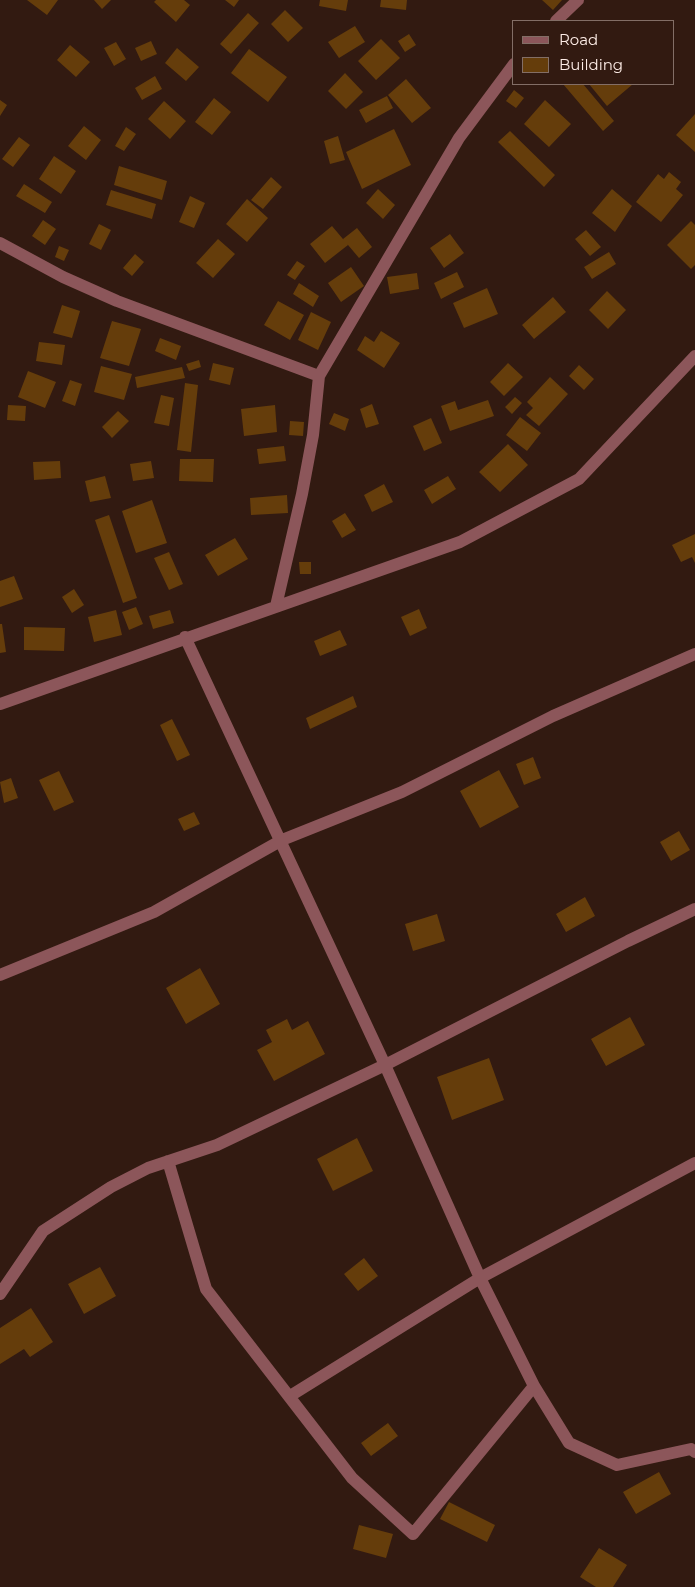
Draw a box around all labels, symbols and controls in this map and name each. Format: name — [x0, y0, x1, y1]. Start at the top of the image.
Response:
legend — [512, 20, 675, 85]
text: Road — [559, 30, 598, 49]
text: Building — [559, 55, 623, 74]

